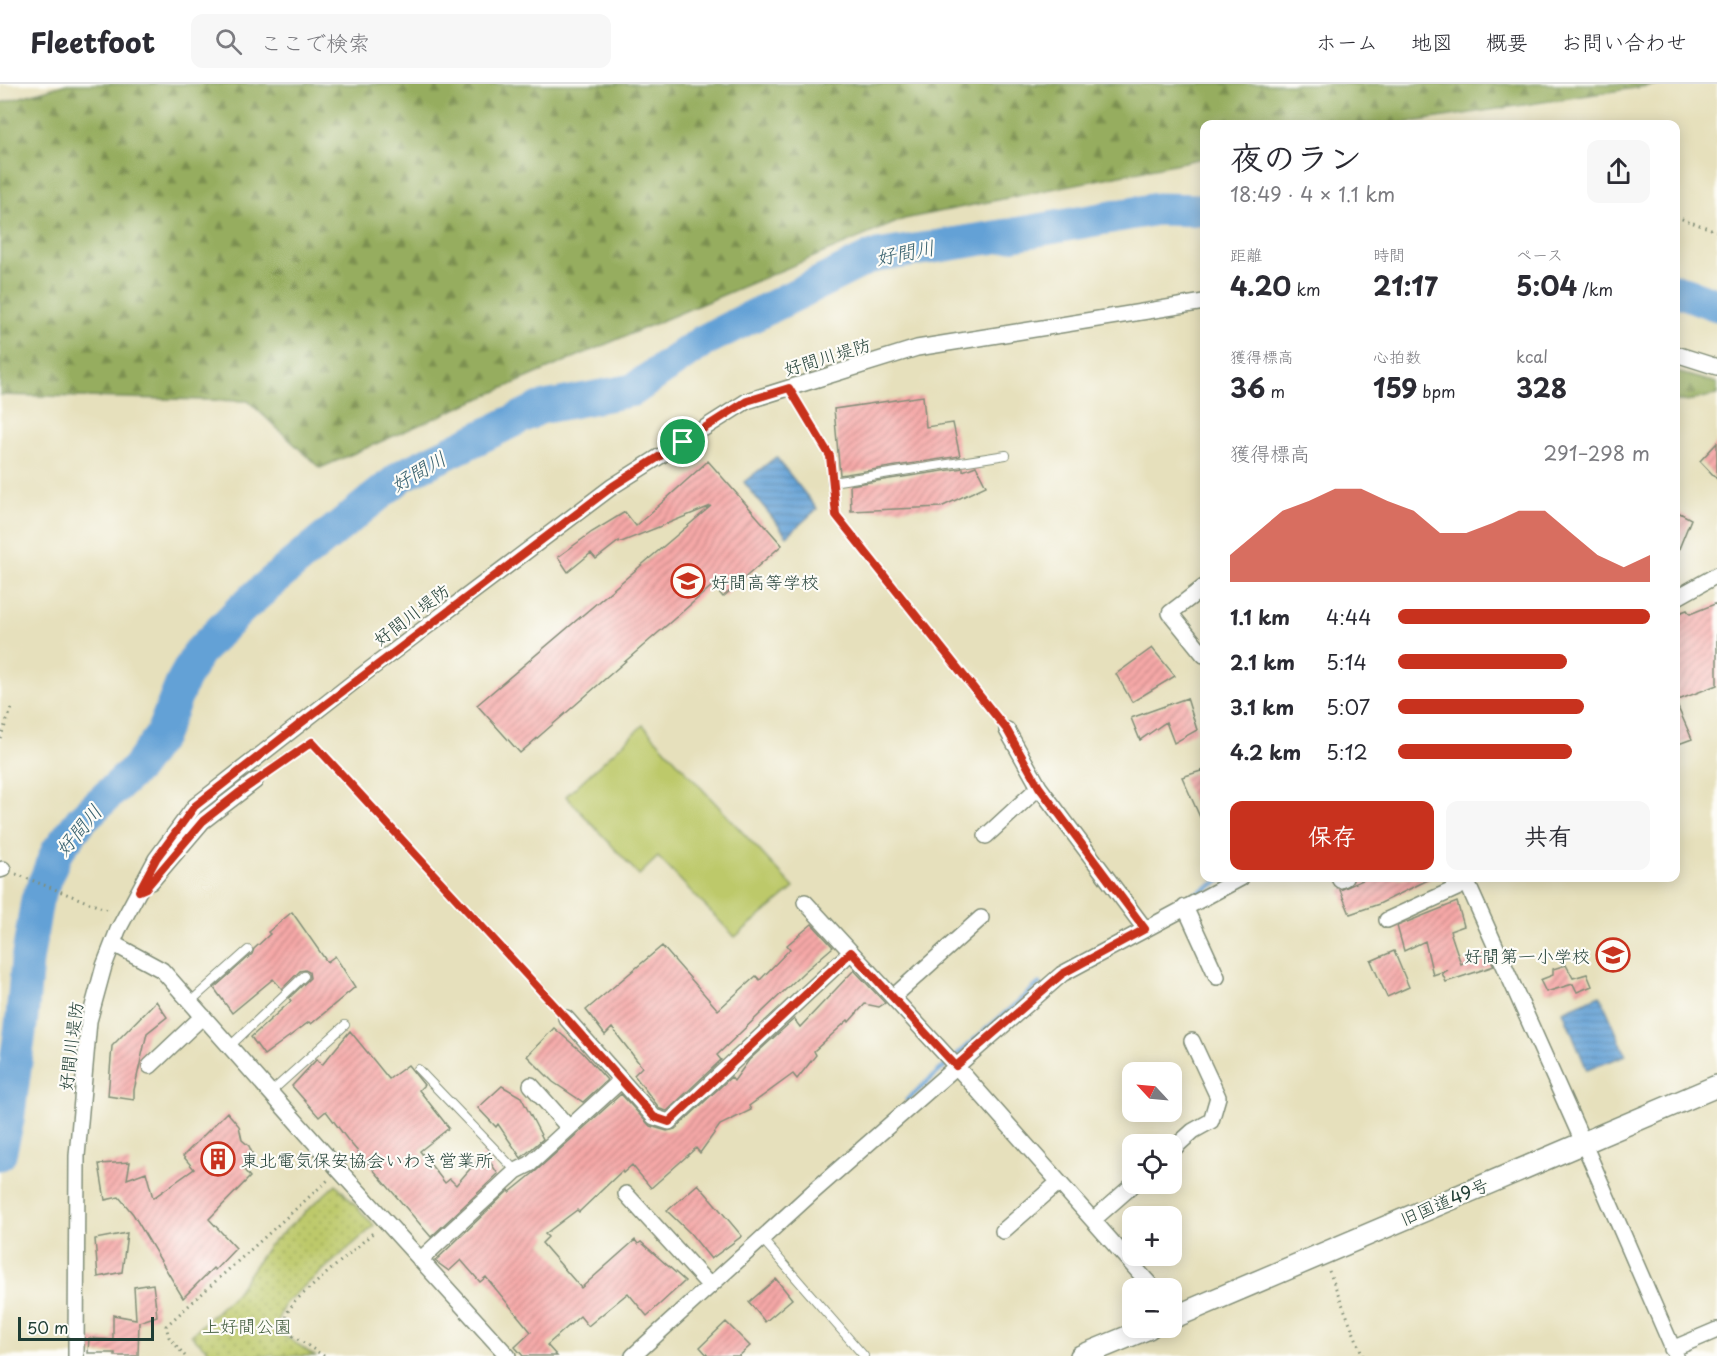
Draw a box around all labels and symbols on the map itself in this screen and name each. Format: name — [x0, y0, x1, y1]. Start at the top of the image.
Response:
water label: 好間川 — [873, 232, 937, 272]
street label: 好間川堤防 — [780, 330, 874, 382]
pin — [657, 416, 708, 467]
water label: 好間川 — [385, 443, 451, 499]
school or university icon: 好間高等学校 — [670, 563, 706, 599]
place label: 好間高等学校 — [711, 568, 819, 595]
street label: 好間川堤防 — [367, 576, 455, 652]
water label: 好間川 — [47, 797, 109, 863]
school or university icon: 好間第一小学校 — [1595, 937, 1631, 973]
place label: 好間第一小学校 — [1464, 942, 1590, 969]
street label: 好間川堤防 — [51, 1000, 89, 1092]
north arrow — [1122, 1062, 1182, 1122]
building icon: 東北電気保安協会いわき営業所 — [200, 1141, 236, 1177]
place label: 東北電気保安協会いわき営業所 — [241, 1146, 493, 1173]
street label: 旧国道49号 — [1395, 1170, 1493, 1232]
park label: 上好間公園 — [202, 1312, 292, 1339]
scale bar — [18, 1314, 154, 1342]

